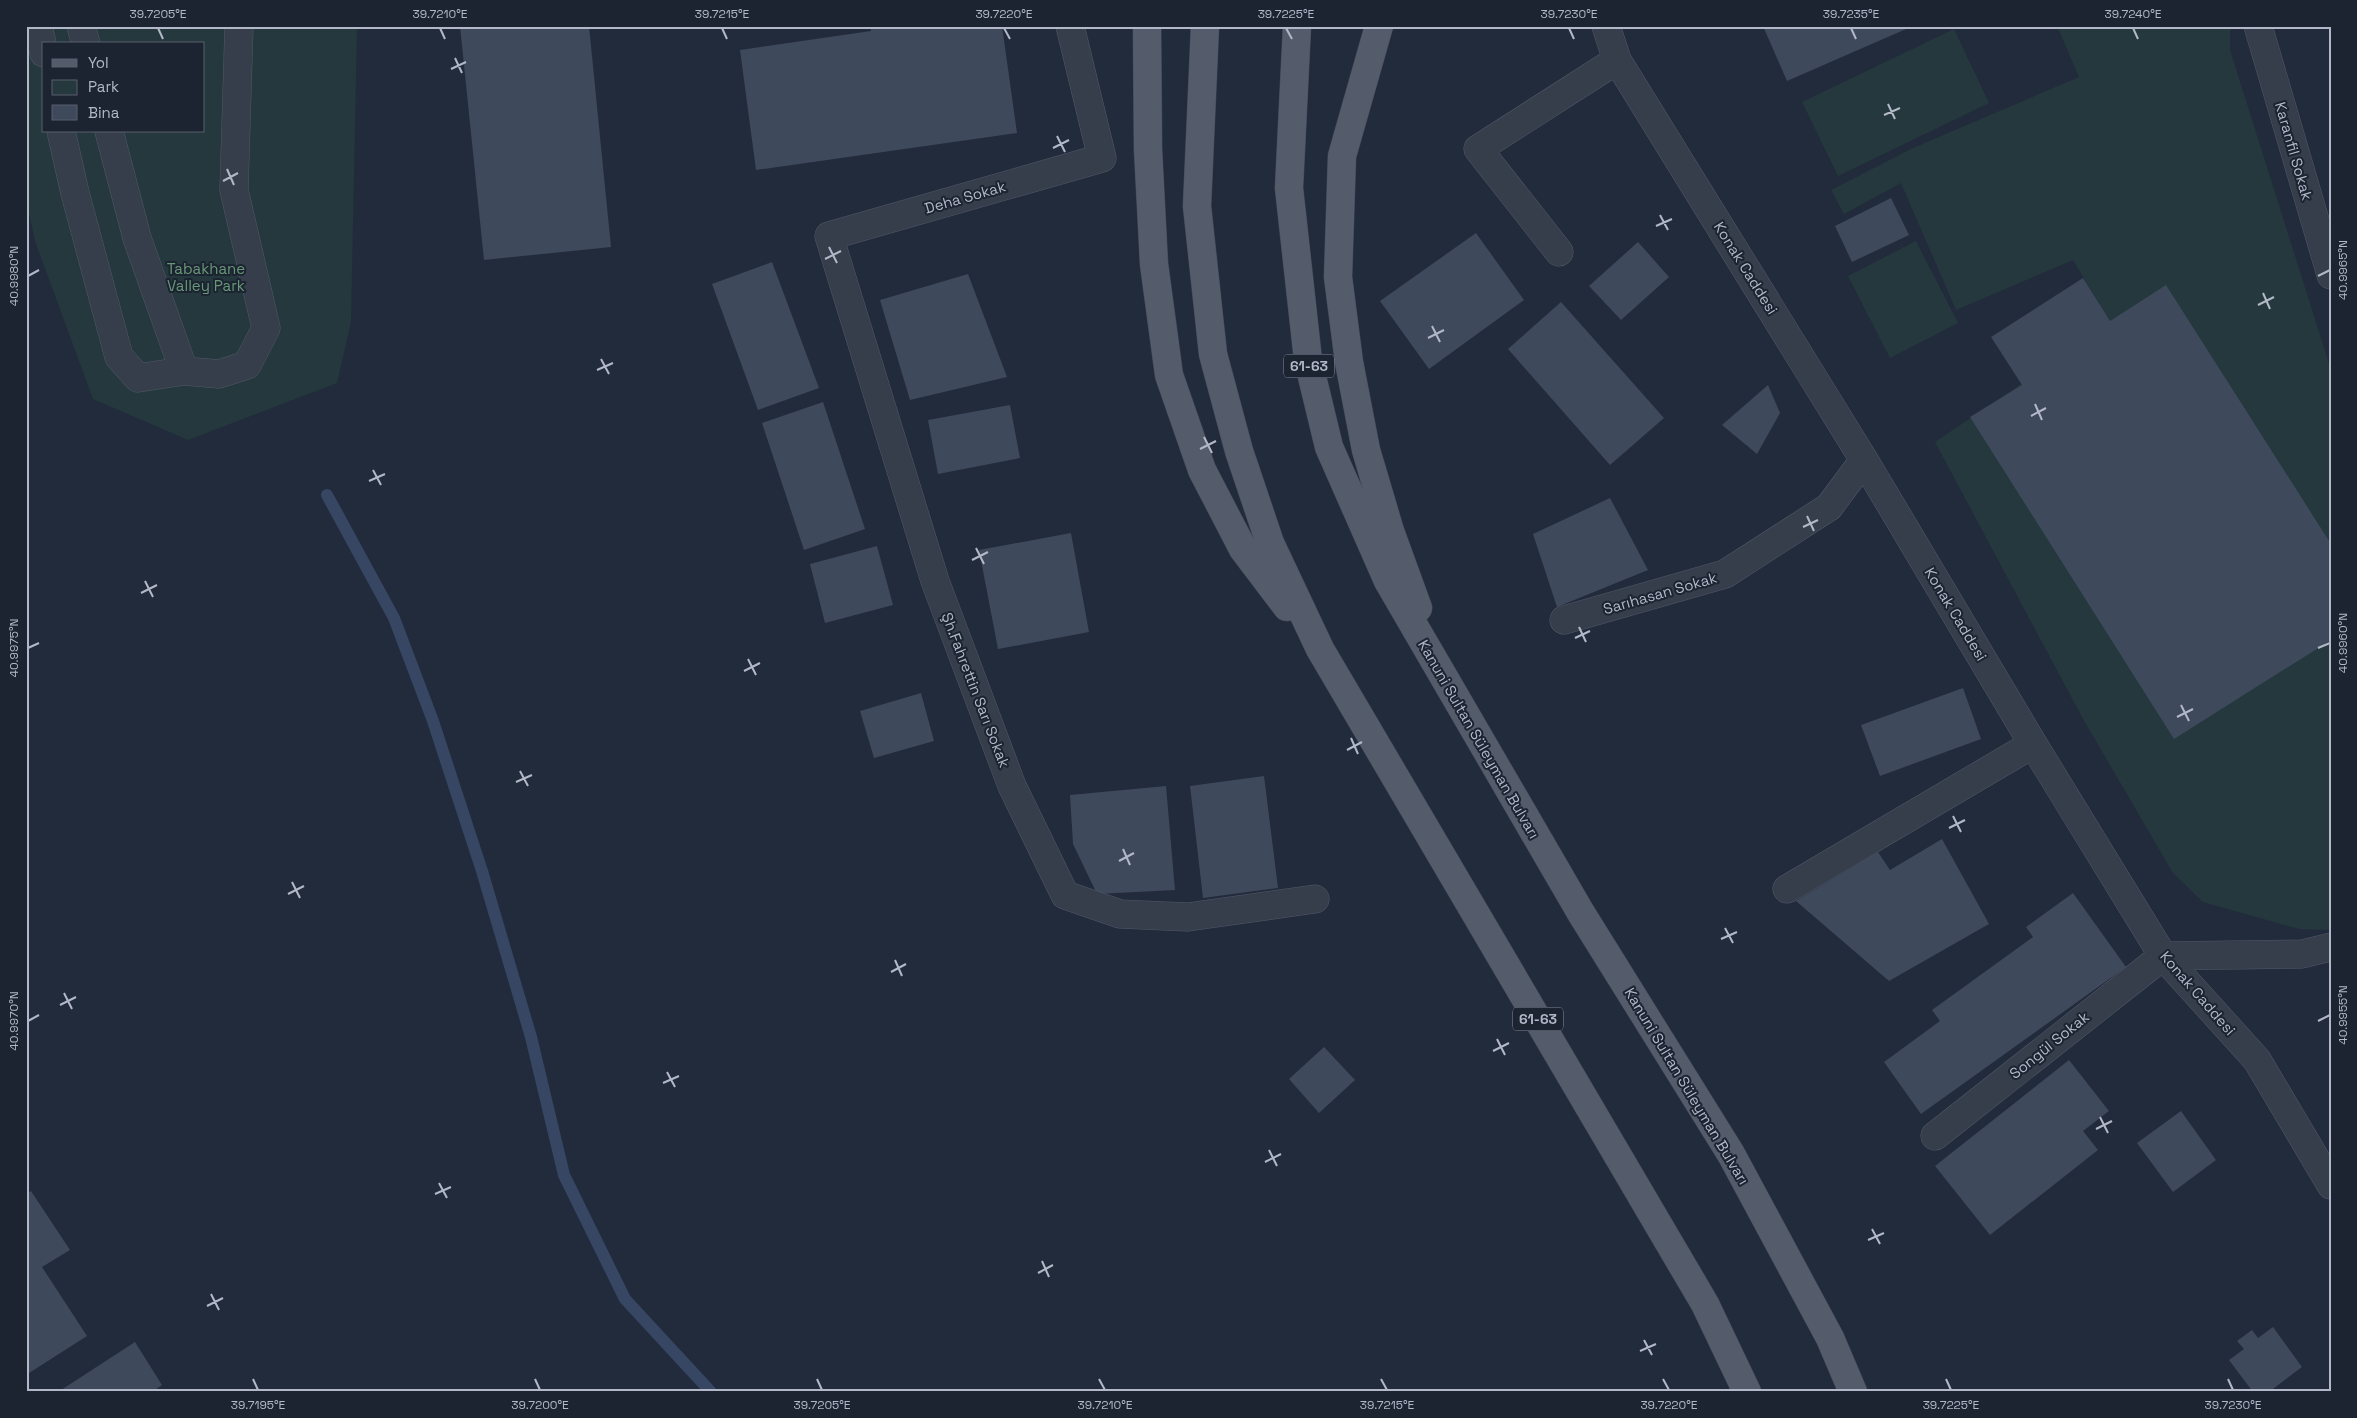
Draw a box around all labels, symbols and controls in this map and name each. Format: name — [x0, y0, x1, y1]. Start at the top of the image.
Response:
text: 39.7205°E — [129, 6, 187, 22]
text: 39.7210°E — [412, 6, 468, 22]
text: 39.7215°E — [695, 6, 749, 22]
text: 39.7220°E — [975, 6, 1033, 22]
text: 39.7225°E — [1258, 6, 1315, 22]
text: 39.7230°E — [1540, 6, 1598, 22]
text: 39.7235°E — [1823, 6, 1880, 22]
text: 39.7240°E — [2104, 6, 2162, 22]
legend — [42, 42, 205, 132]
text: Yol — [88, 53, 109, 72]
text: Park — [88, 77, 119, 96]
street label: Karanfil Sokak — [2271, 100, 2317, 202]
text: Bina — [88, 103, 120, 122]
street label: Deha Sokak — [922, 176, 1008, 218]
street label: Konak Caddesi — [1710, 218, 1782, 318]
text: 40.9965°N — [2335, 240, 2351, 300]
text: 40.9980°N — [6, 246, 22, 306]
park label: Tabakhane Valley Park — [167, 259, 245, 295]
road number: 61-63 — [1284, 354, 1334, 378]
street label: Konak Caddesi — [1921, 564, 1991, 664]
street label: Sarıhasan Sokak — [1601, 568, 1719, 618]
street label: Şh.Fahrettin Sarı Sokak — [938, 610, 1014, 770]
text: 40.9960°N — [2335, 613, 2351, 673]
text: 40.9975°N — [6, 619, 22, 678]
street label: Kanuni Sultan Süleyman Bulvarı — [1414, 636, 1544, 842]
street label: Konak Caddesi — [2156, 947, 2240, 1039]
street label: Kanuni Sultan Süleyman Bulvarı — [1621, 984, 1753, 1188]
text: 40.9955°N — [2335, 985, 2351, 1045]
text: 40.9970°N — [6, 991, 22, 1051]
street label: Songül Sokak — [2005, 1007, 2093, 1083]
road number: 61-63 — [1513, 1008, 1563, 1030]
text: 39.7195°E — [231, 1397, 286, 1413]
text: 39.7200°E — [511, 1397, 569, 1413]
text: 39.7205°E — [793, 1397, 851, 1413]
text: 39.7210°E — [1077, 1397, 1133, 1413]
text: 39.7215°E — [1360, 1397, 1414, 1413]
text: 39.7220°E — [1640, 1397, 1698, 1413]
text: 39.7225°E — [1923, 1397, 1980, 1413]
text: 39.7230°E — [2204, 1397, 2262, 1413]

